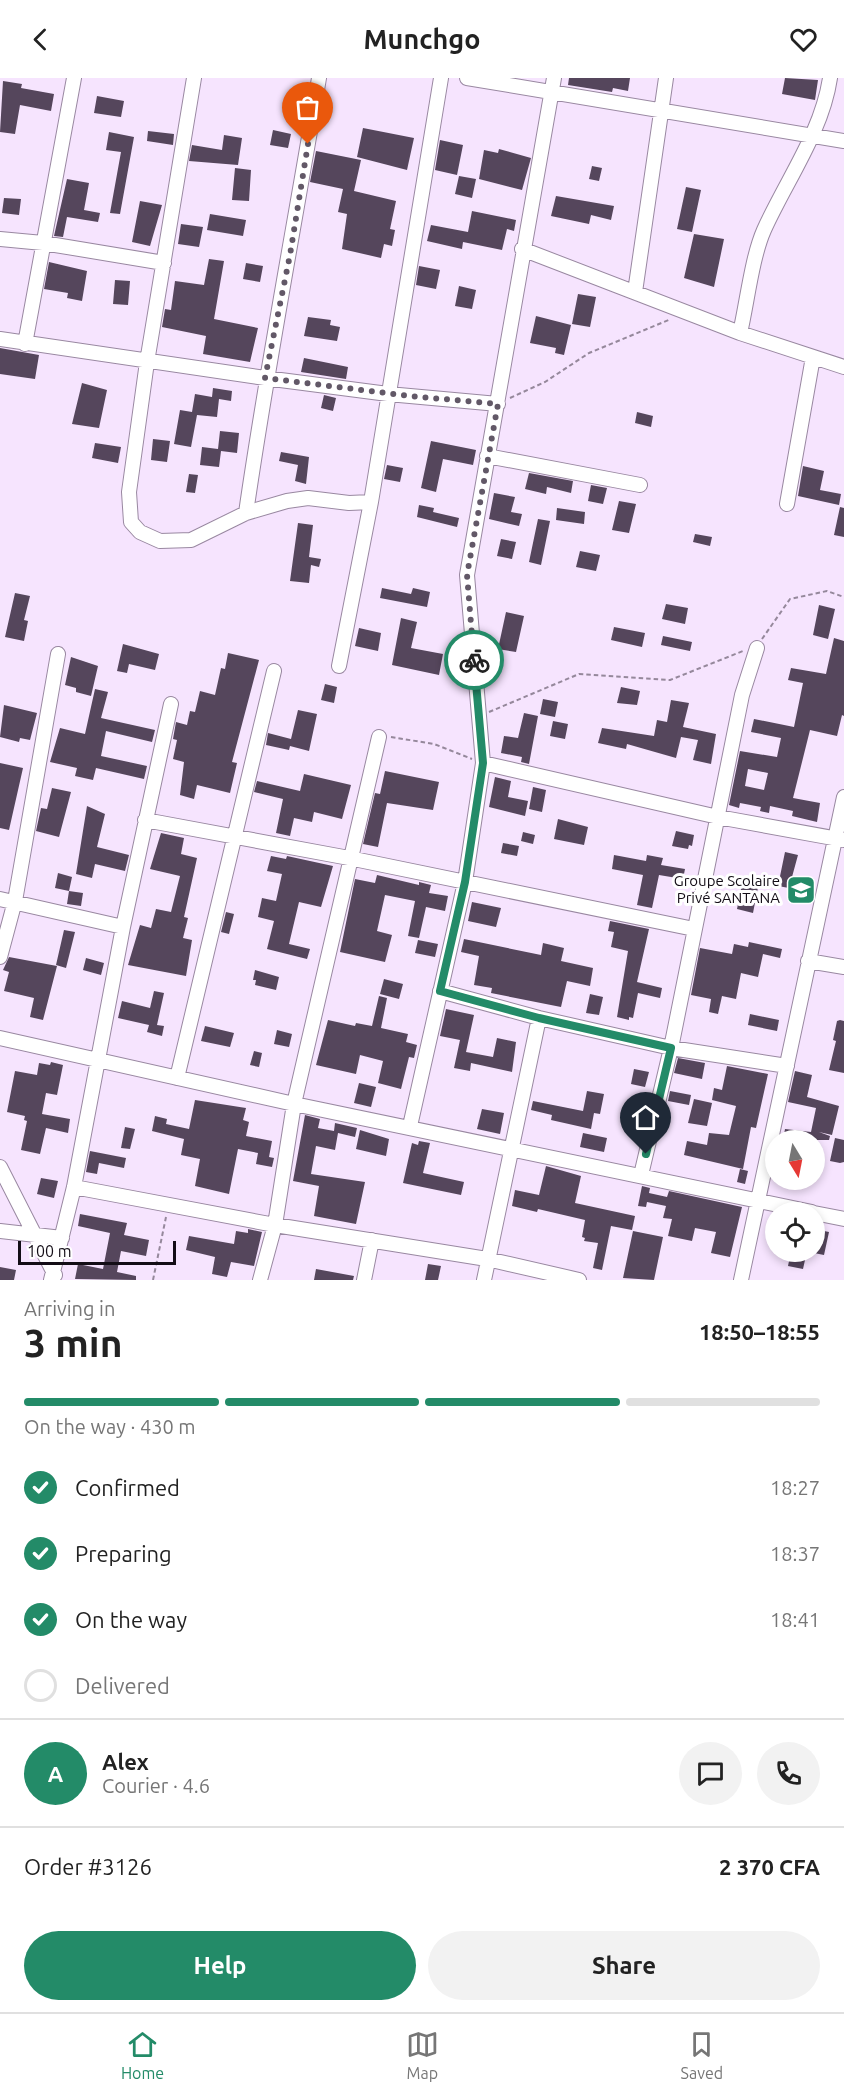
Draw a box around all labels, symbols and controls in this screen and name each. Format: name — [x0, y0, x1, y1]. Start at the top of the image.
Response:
icon: back — [24, 23, 57, 56]
icon: heart — [787, 23, 820, 56]
text: Munchgo — [364, 24, 480, 54]
pin — [282, 82, 333, 144]
icon: bag — [291, 91, 324, 124]
courier — [444, 630, 504, 690]
icon: bike — [458, 644, 491, 677]
place label: Groupe Scolaire Privé SANTANA — [674, 872, 780, 906]
school or university icon: Groupe Scolaire Privé SANTANA — [785, 874, 817, 906]
pin — [620, 1092, 671, 1154]
icon: home — [629, 1101, 662, 1134]
north arrow — [765, 1130, 825, 1190]
map controls — [765, 1130, 825, 1262]
button: locate — [765, 1202, 825, 1262]
scale bar — [18, 1238, 176, 1266]
text: 100 m — [27, 1242, 72, 1260]
text: Arriving in — [24, 1297, 115, 1320]
text: 18:50–18:55 — [699, 1319, 820, 1344]
text: 3 min — [24, 1321, 123, 1364]
text: On the way · 430 m — [24, 1415, 196, 1438]
icon: check — [24, 1471, 57, 1504]
text: Confirmed — [75, 1475, 180, 1500]
text: 18:27 — [770, 1476, 820, 1499]
icon: check — [24, 1537, 57, 1570]
text: Preparing — [75, 1541, 172, 1566]
text: 18:37 — [770, 1542, 820, 1565]
icon: check — [24, 1603, 57, 1636]
text: On the way — [75, 1607, 187, 1632]
text: 18:41 — [770, 1608, 820, 1631]
text: Delivered — [75, 1673, 170, 1698]
button: chat — [679, 1742, 742, 1805]
button: phone — [757, 1742, 820, 1805]
text: Alex — [102, 1749, 149, 1774]
text: A — [48, 1761, 63, 1786]
text: Courier · 4.6 — [102, 1774, 210, 1797]
text: Order #3126 — [24, 1854, 152, 1879]
text: 2 370 CFA — [719, 1854, 820, 1879]
button: Help — [24, 1931, 416, 2000]
button: Share — [428, 1931, 820, 2000]
tab: Home — [121, 2028, 164, 2082]
tab: Map — [406, 2028, 439, 2082]
tab: Saved — [681, 2028, 723, 2082]

